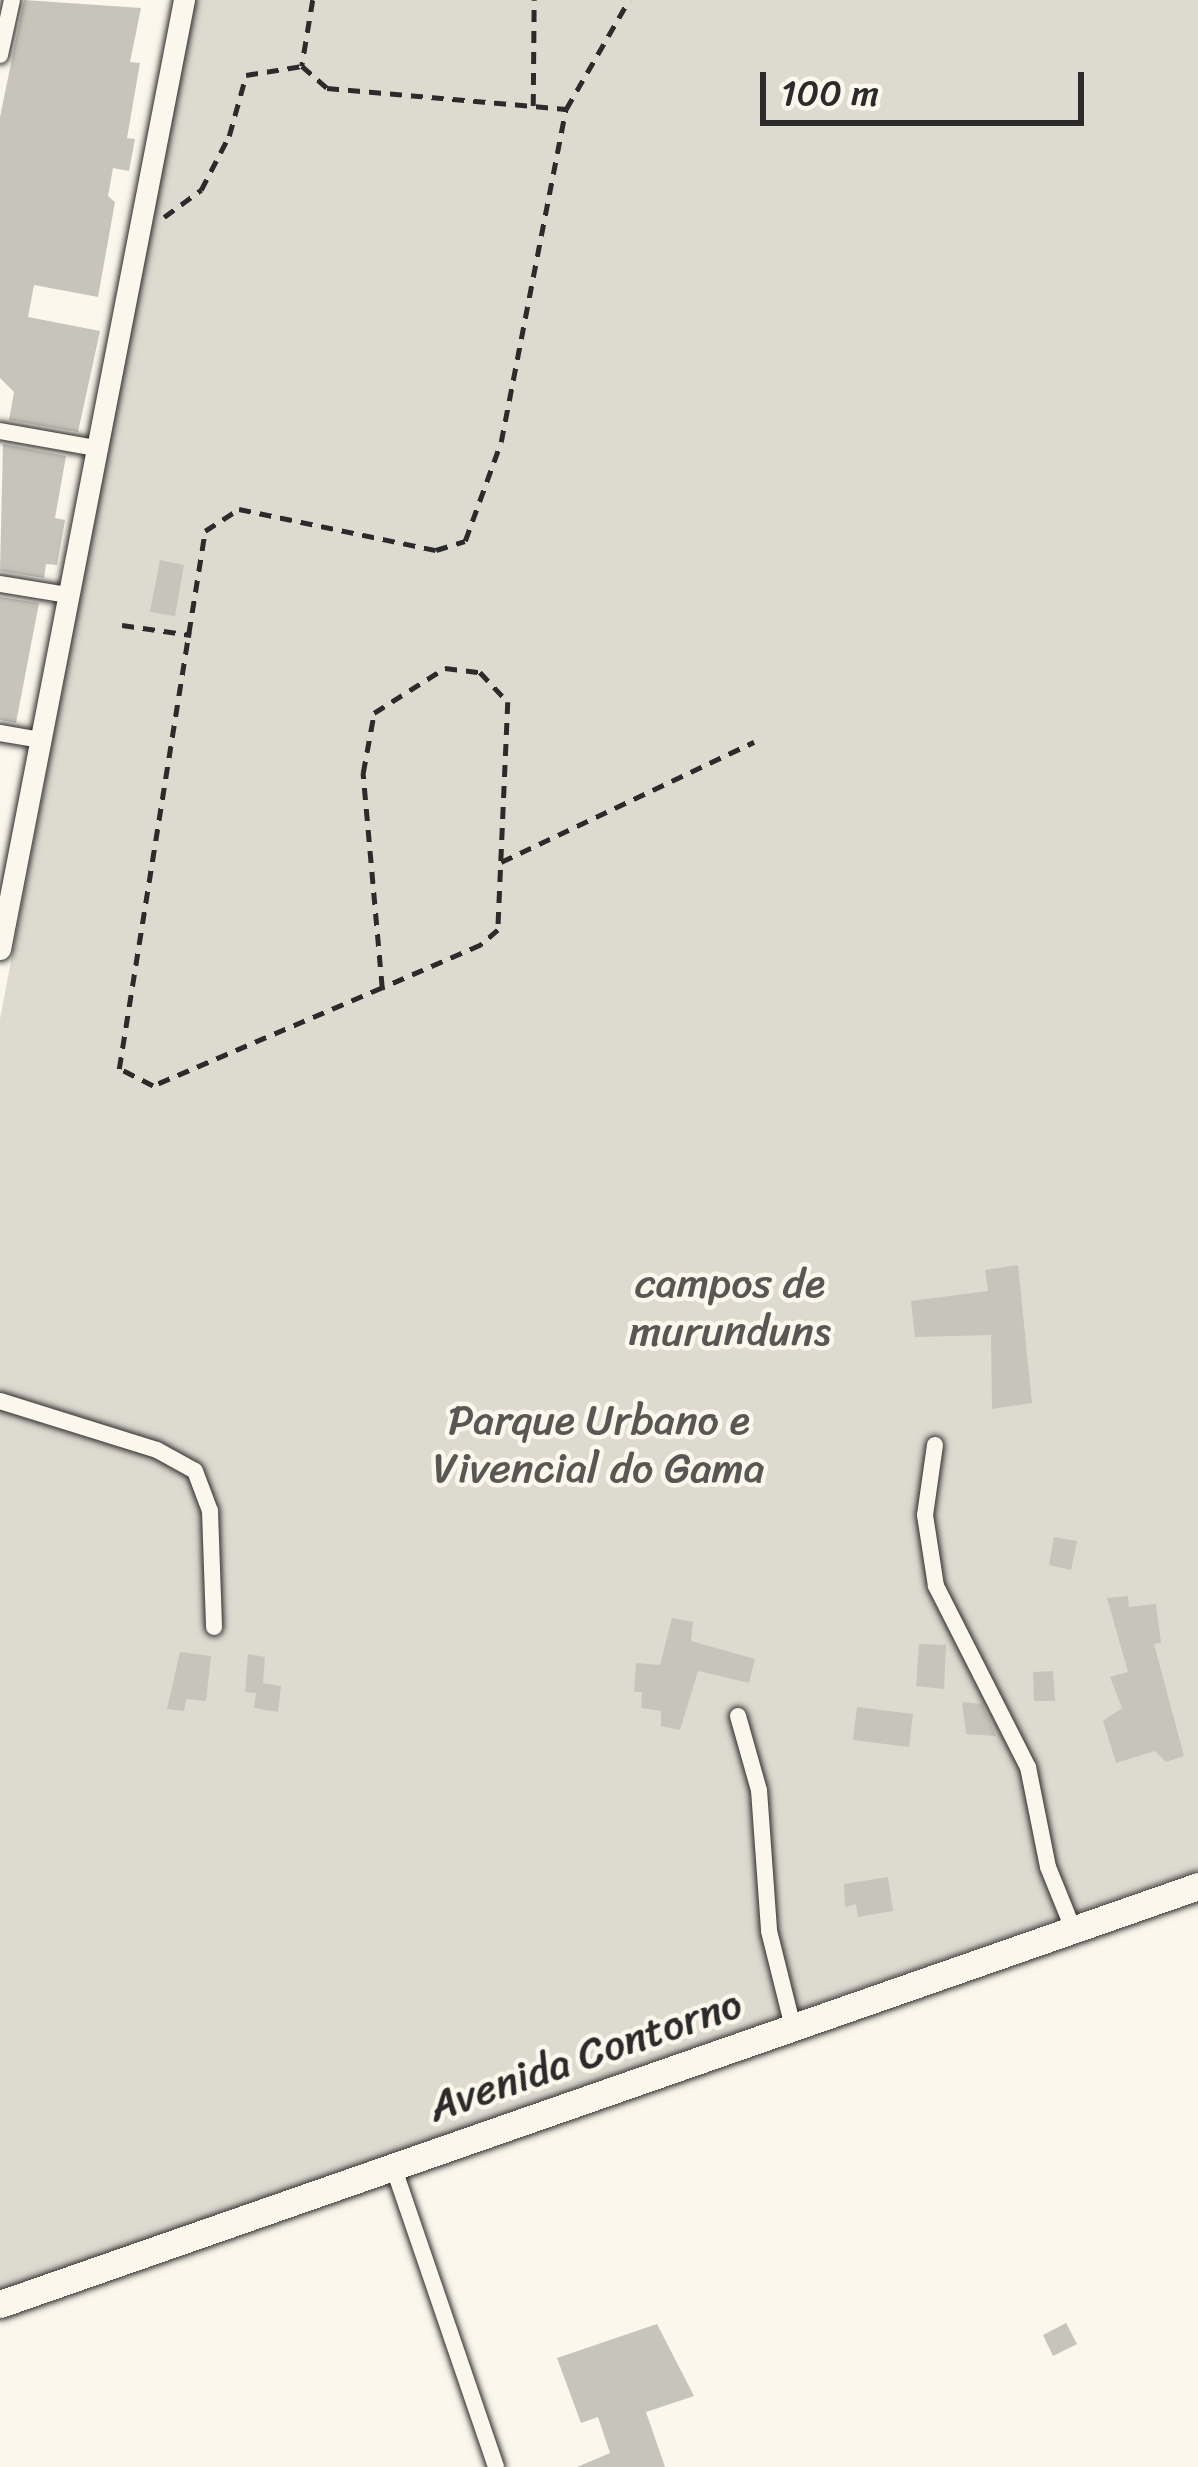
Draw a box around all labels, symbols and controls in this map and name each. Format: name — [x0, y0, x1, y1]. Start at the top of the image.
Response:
scale bar — [766, 48, 1090, 122]
text: 100 m — [781, 61, 879, 125]
park label: campos de murunduns — [629, 1258, 831, 1356]
park label: Parque Urbano e Vivencial do Gama — [433, 1395, 765, 1494]
street label: Avenida Contorno — [422, 1978, 748, 2132]

